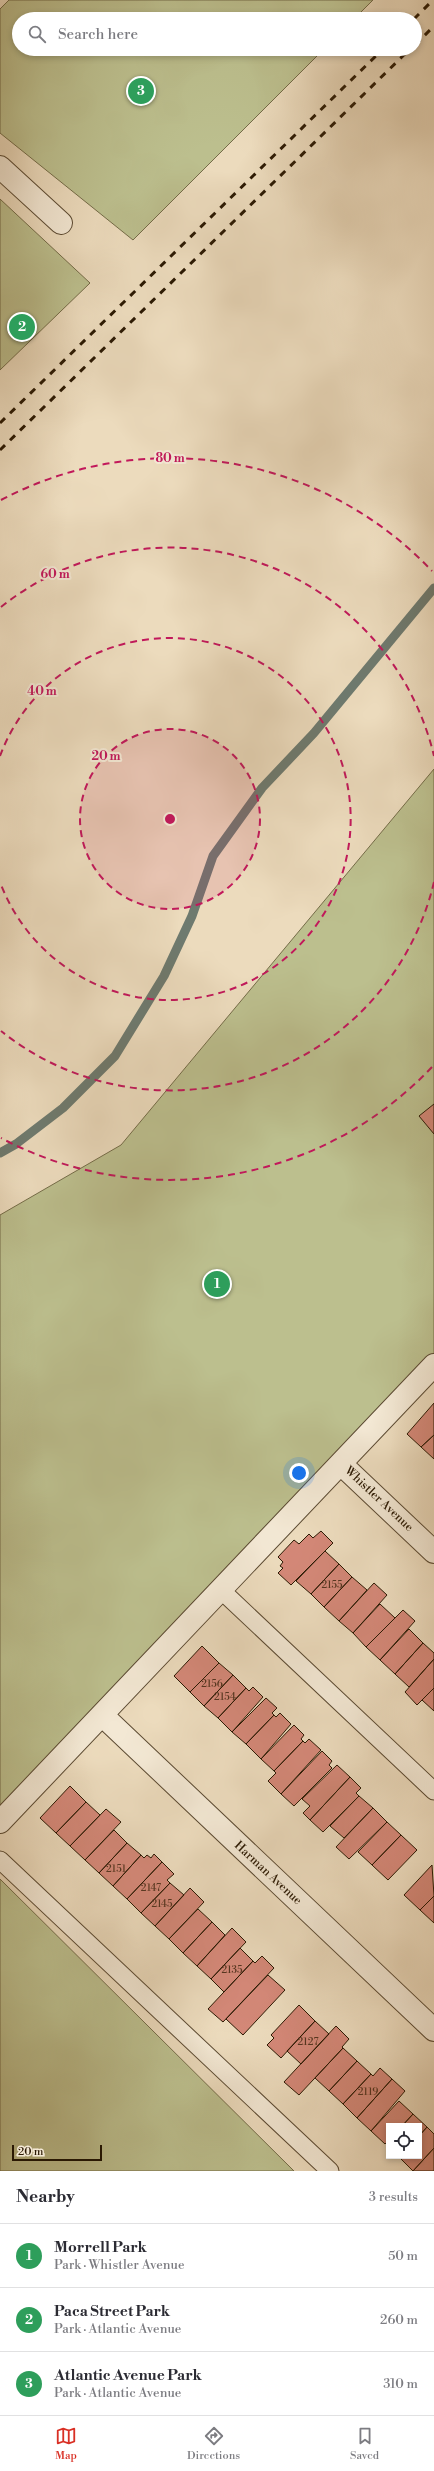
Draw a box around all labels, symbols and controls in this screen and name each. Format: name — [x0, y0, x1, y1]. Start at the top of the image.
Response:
search box — [12, 12, 422, 56]
icon: search — [26, 23, 48, 45]
text: Search here — [58, 25, 138, 44]
pin: 3 — [128, 76, 154, 106]
pin: 2 — [9, 312, 35, 342]
text: 80 m — [155, 451, 185, 466]
text: 60 m — [40, 567, 70, 582]
text: 40 m — [27, 684, 57, 699]
text: 20 m — [91, 749, 121, 764]
centre of rings — [163, 812, 177, 826]
pin: 1 — [204, 1269, 230, 1299]
your location — [289, 1463, 309, 1483]
street label: Whistler Avenue — [341, 1463, 417, 1535]
house number: 2155 — [321, 1579, 343, 1591]
house number: 2156 — [201, 1678, 223, 1690]
house number: 2154 — [214, 1691, 236, 1703]
street label: Harman Avenue — [231, 1838, 305, 1908]
house number: 2151 — [106, 1863, 127, 1875]
house number: 2147 — [141, 1882, 161, 1894]
house number: 2145 — [151, 1898, 173, 1910]
house number: 2135 — [221, 1964, 243, 1976]
house number: 2127 — [297, 2036, 319, 2048]
house number: 2119 — [358, 2086, 378, 2098]
map controls — [386, 2123, 422, 2159]
button: locate — [386, 2123, 422, 2159]
scale bar — [12, 2143, 102, 2162]
text: 20 m — [18, 2145, 43, 2159]
text: Nearby — [16, 2186, 75, 2208]
text: 3 results — [369, 2189, 418, 2205]
text: Morrell Park — [54, 2238, 147, 2257]
text: 1 — [26, 2248, 32, 2264]
text: 50 m — [388, 2248, 418, 2264]
text: Park · Whistler Avenue — [54, 2257, 185, 2273]
text: Paca Street Park — [54, 2302, 170, 2321]
text: 2 — [25, 2312, 33, 2328]
text: 260 m — [380, 2312, 418, 2328]
text: Park · Atlantic Avenue — [54, 2321, 181, 2337]
text: Atlantic Avenue Park — [54, 2366, 202, 2385]
text: 3 — [25, 2376, 33, 2392]
text: 310 m — [383, 2376, 418, 2392]
text: Park · Atlantic Avenue — [54, 2385, 181, 2401]
tab: Map — [55, 2425, 77, 2463]
tab: Directions — [187, 2425, 240, 2463]
tab: Saved — [350, 2425, 379, 2463]

